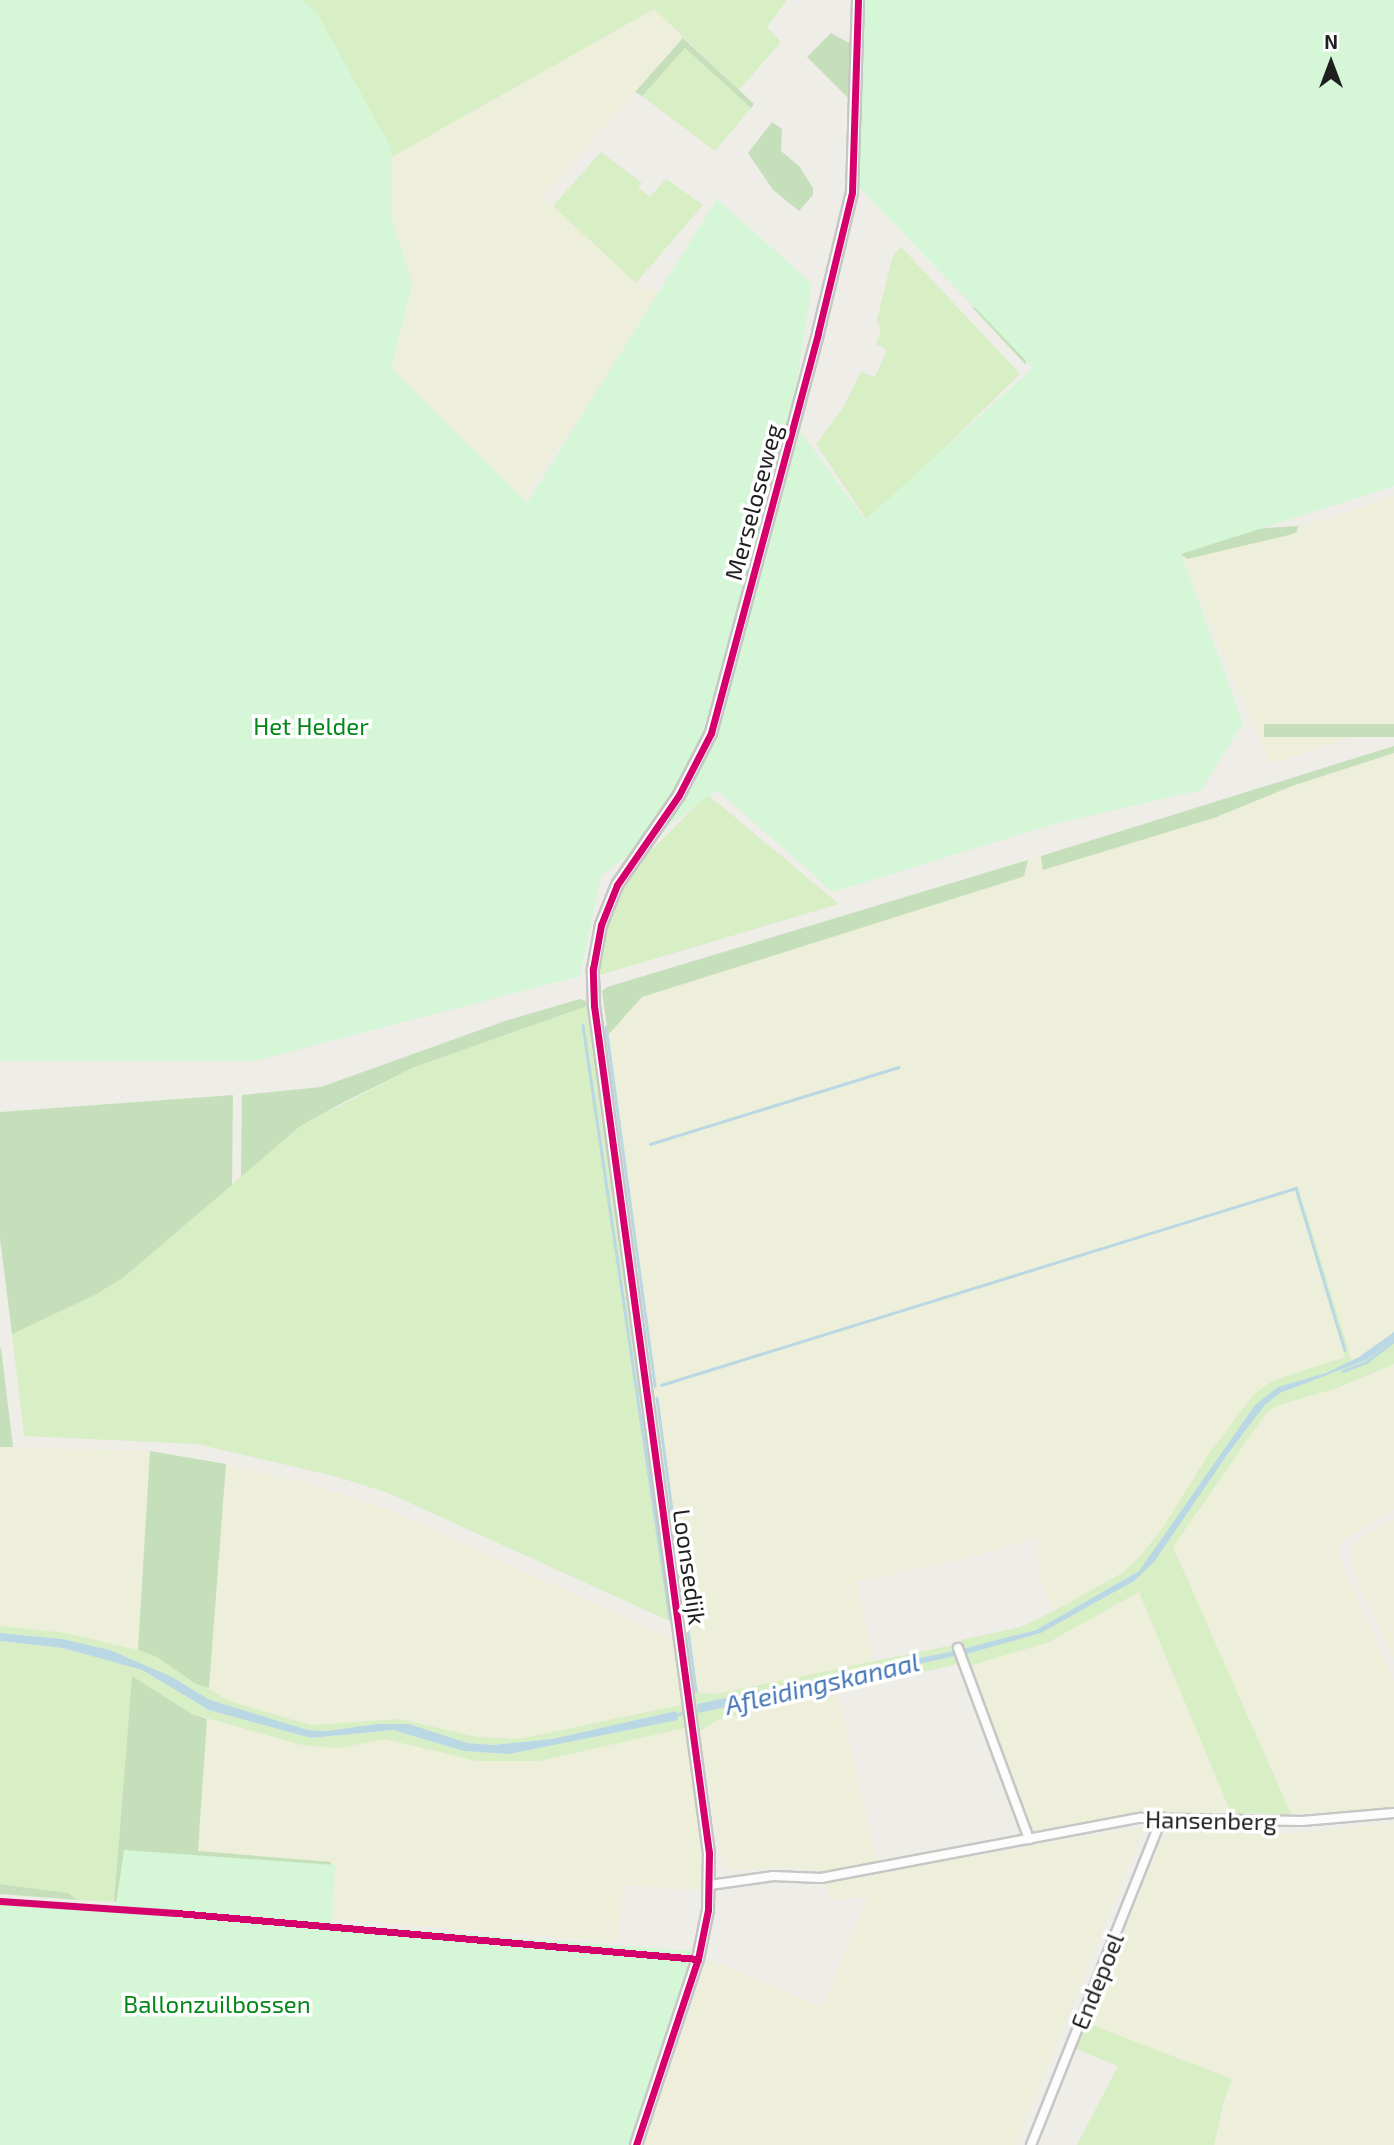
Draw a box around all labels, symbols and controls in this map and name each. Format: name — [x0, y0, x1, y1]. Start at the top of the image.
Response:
north arrow — [1296, 28, 1366, 98]
text: N — [1324, 30, 1338, 53]
street label: Merseloseweg — [718, 421, 788, 583]
park label: Het Helder — [253, 712, 369, 740]
street label: Loonsedijk — [668, 1507, 712, 1627]
water label: Afleidingskanaal — [722, 1645, 922, 1721]
street label: Hansenberg — [1145, 1804, 1277, 1836]
street label: Endepoel — [1065, 1929, 1129, 2033]
park label: Ballonzuilbossen — [123, 1990, 311, 2018]

